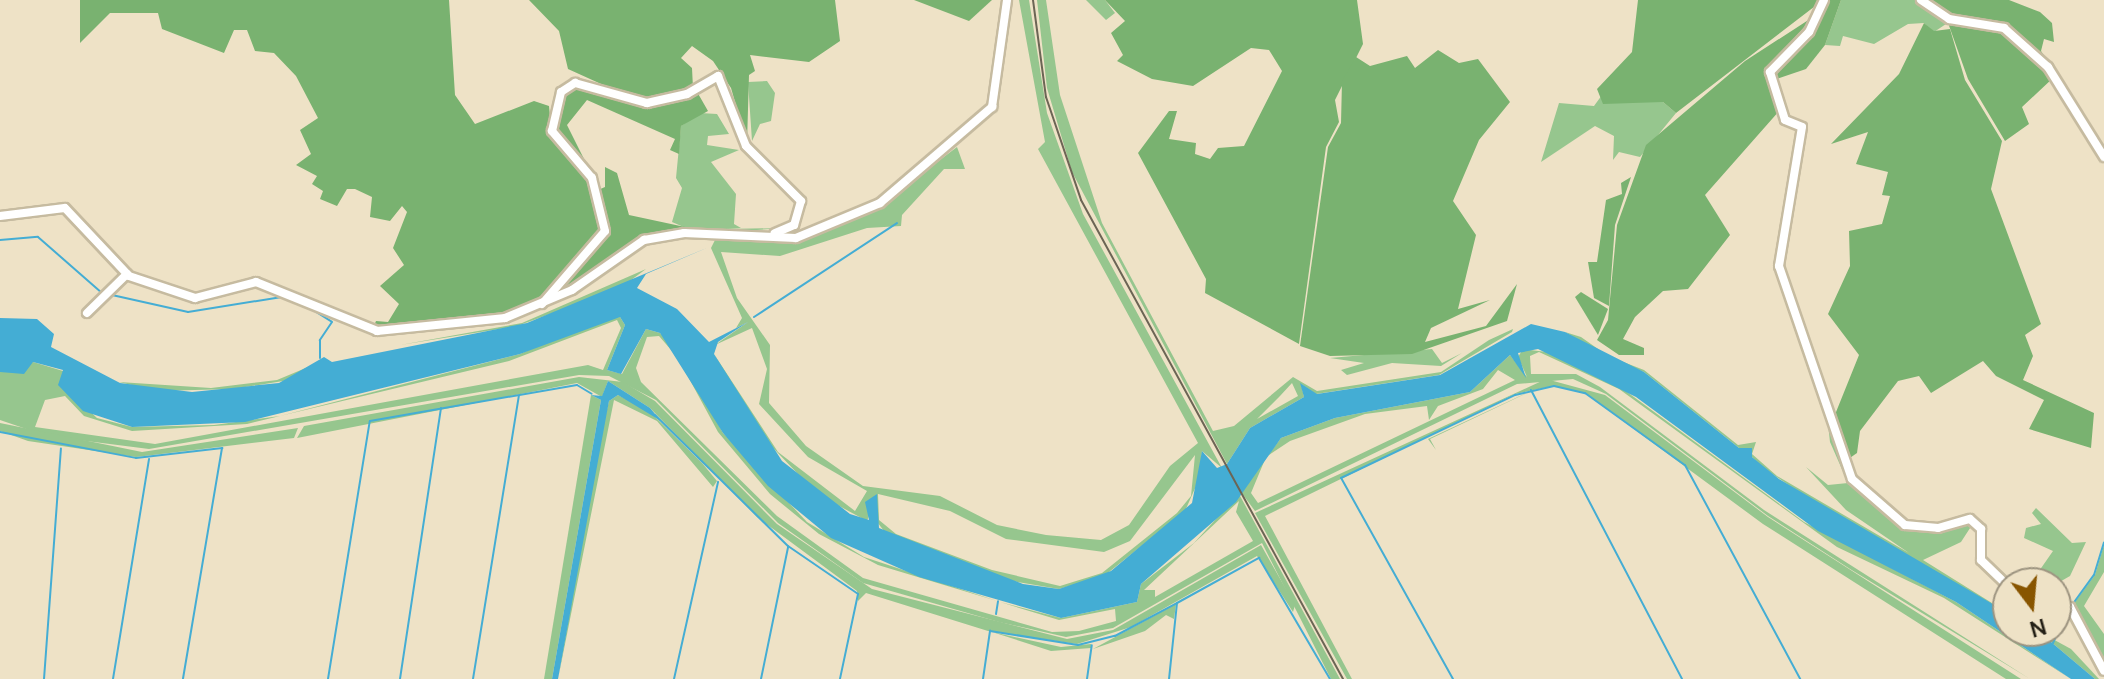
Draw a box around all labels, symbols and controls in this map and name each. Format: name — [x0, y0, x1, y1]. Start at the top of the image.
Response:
north arrow — [1992, 567, 2072, 647]
text: N — [2026, 612, 2050, 645]

